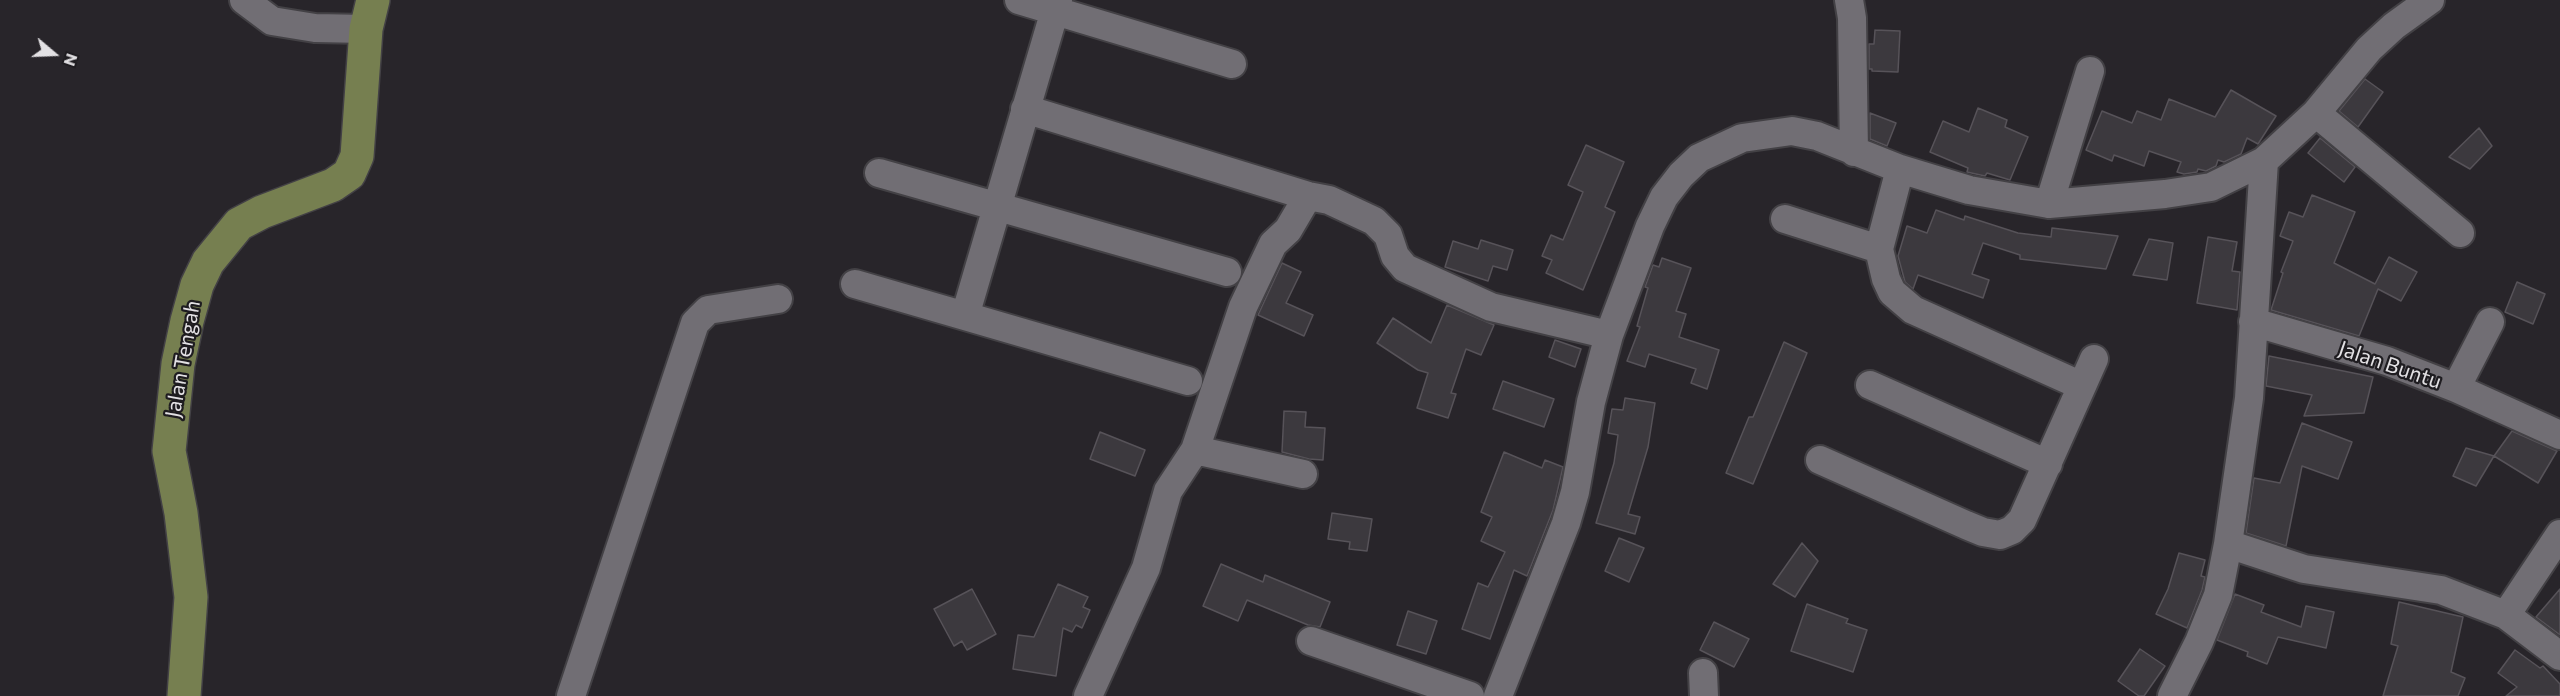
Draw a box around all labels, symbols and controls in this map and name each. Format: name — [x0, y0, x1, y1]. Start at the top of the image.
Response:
north arrow — [24, 24, 84, 84]
text: N — [61, 51, 82, 69]
street label: Jalan Tengah — [160, 298, 206, 420]
street label: Jalan Buntu — [2335, 336, 2445, 394]

